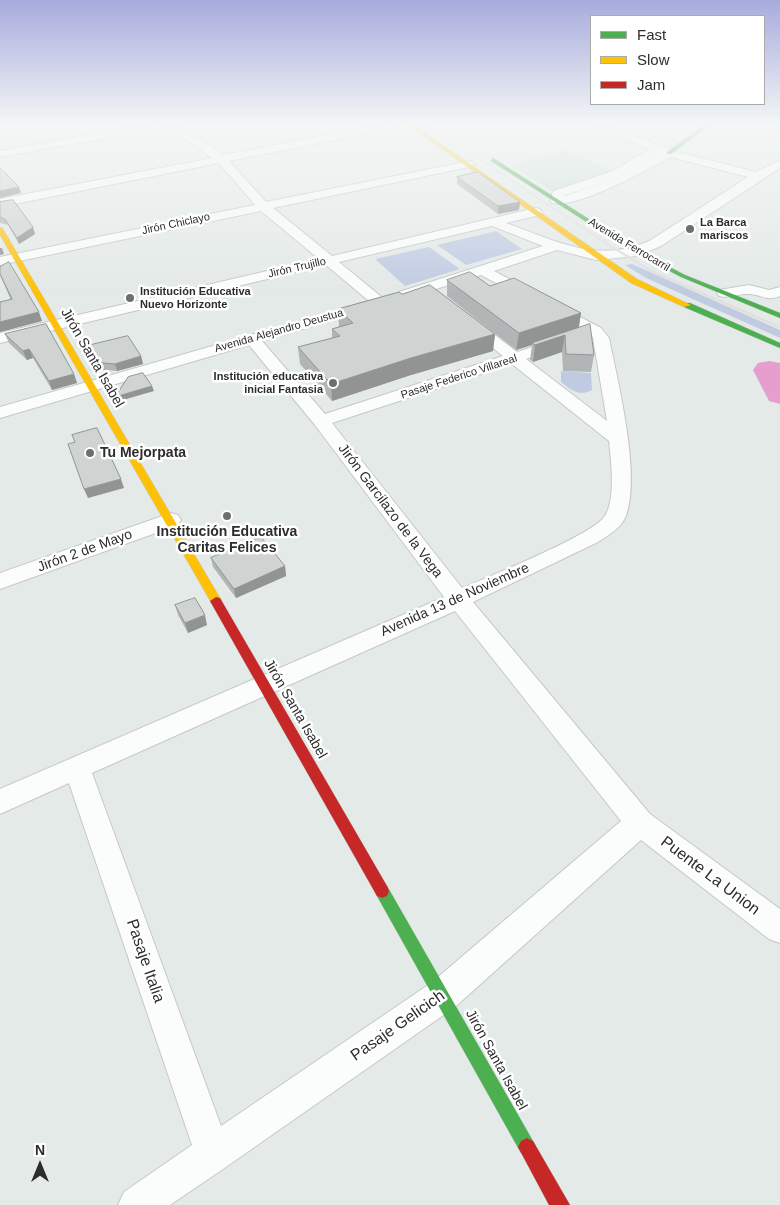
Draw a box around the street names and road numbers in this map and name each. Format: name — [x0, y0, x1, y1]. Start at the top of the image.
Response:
street label: Jirón Chiclayo — [141, 210, 211, 238]
street label: Avenida Ferrocarril — [586, 215, 672, 275]
street label: Jirón Trujillo — [267, 255, 327, 281]
street label: Jirón Santa Isabel — [57, 305, 127, 411]
street label: Avenida Alejandro Deustua — [213, 306, 345, 356]
street label: Pasaje Federico Villareal — [399, 352, 519, 402]
street label: Jirón Garcilazo de la Vega — [334, 441, 446, 581]
street label: Jirón 2 de Mayo — [35, 526, 135, 576]
street label: Avenida 13 de Noviembre — [378, 560, 532, 640]
street label: Jirón Santa Isabel — [260, 656, 330, 762]
street label: Puente La Union — [657, 832, 763, 920]
street label: Pasaje Italia — [122, 917, 168, 1005]
street label: Pasaje Gelicich — [347, 987, 449, 1065]
street label: Jirón Santa Isabel — [461, 1007, 531, 1113]

